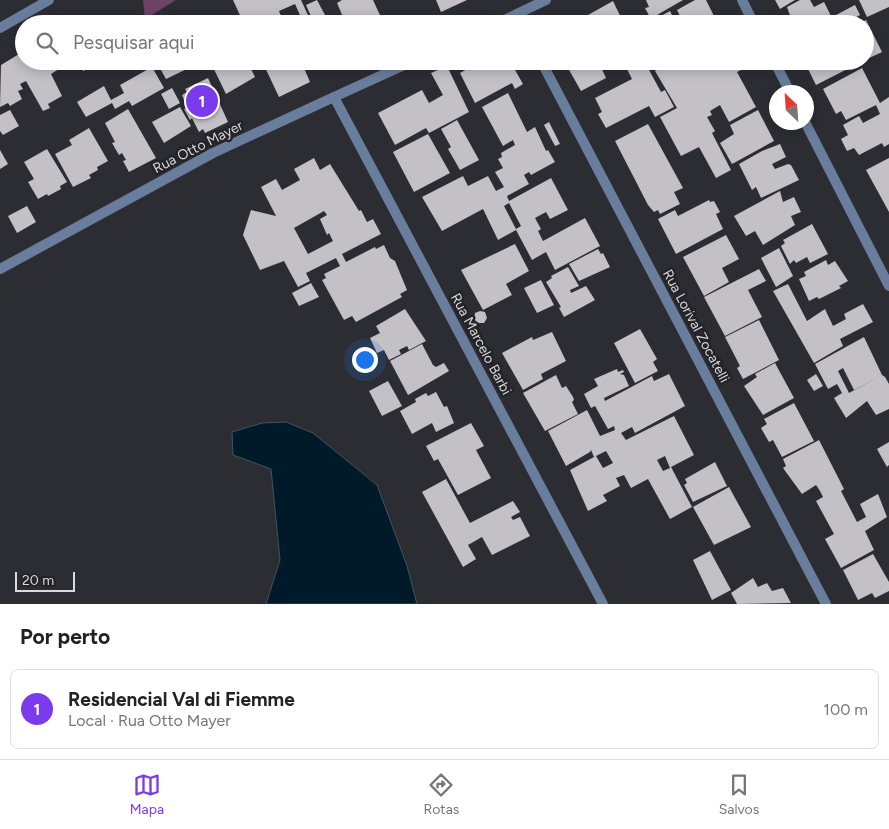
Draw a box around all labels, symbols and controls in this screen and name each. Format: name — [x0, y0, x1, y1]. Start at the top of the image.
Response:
search box — [15, 15, 874, 70]
icon: search — [33, 29, 61, 57]
text: Pesquisar aqui — [73, 31, 194, 54]
pin: 1 — [186, 82, 218, 120]
north arrow — [769, 85, 814, 130]
street label: Rua Otto Mayer — [150, 117, 246, 177]
street label: Rua Lorival Zocatelli — [659, 267, 733, 385]
street label: Rua Marcelo Barbi — [447, 290, 515, 398]
your location — [352, 347, 378, 373]
scale bar — [15, 569, 75, 592]
text: 20 m — [22, 572, 54, 589]
text: Por perto — [20, 624, 110, 649]
text: Residencial Val di Fiemme — [68, 688, 295, 711]
text: 1 — [34, 700, 40, 719]
text: 100 m — [823, 700, 868, 719]
text: Local · Rua Otto Mayer — [68, 711, 231, 730]
tab: Mapa — [130, 771, 164, 818]
tab: Rotas — [423, 771, 459, 818]
tab: Salvos — [719, 771, 759, 818]

